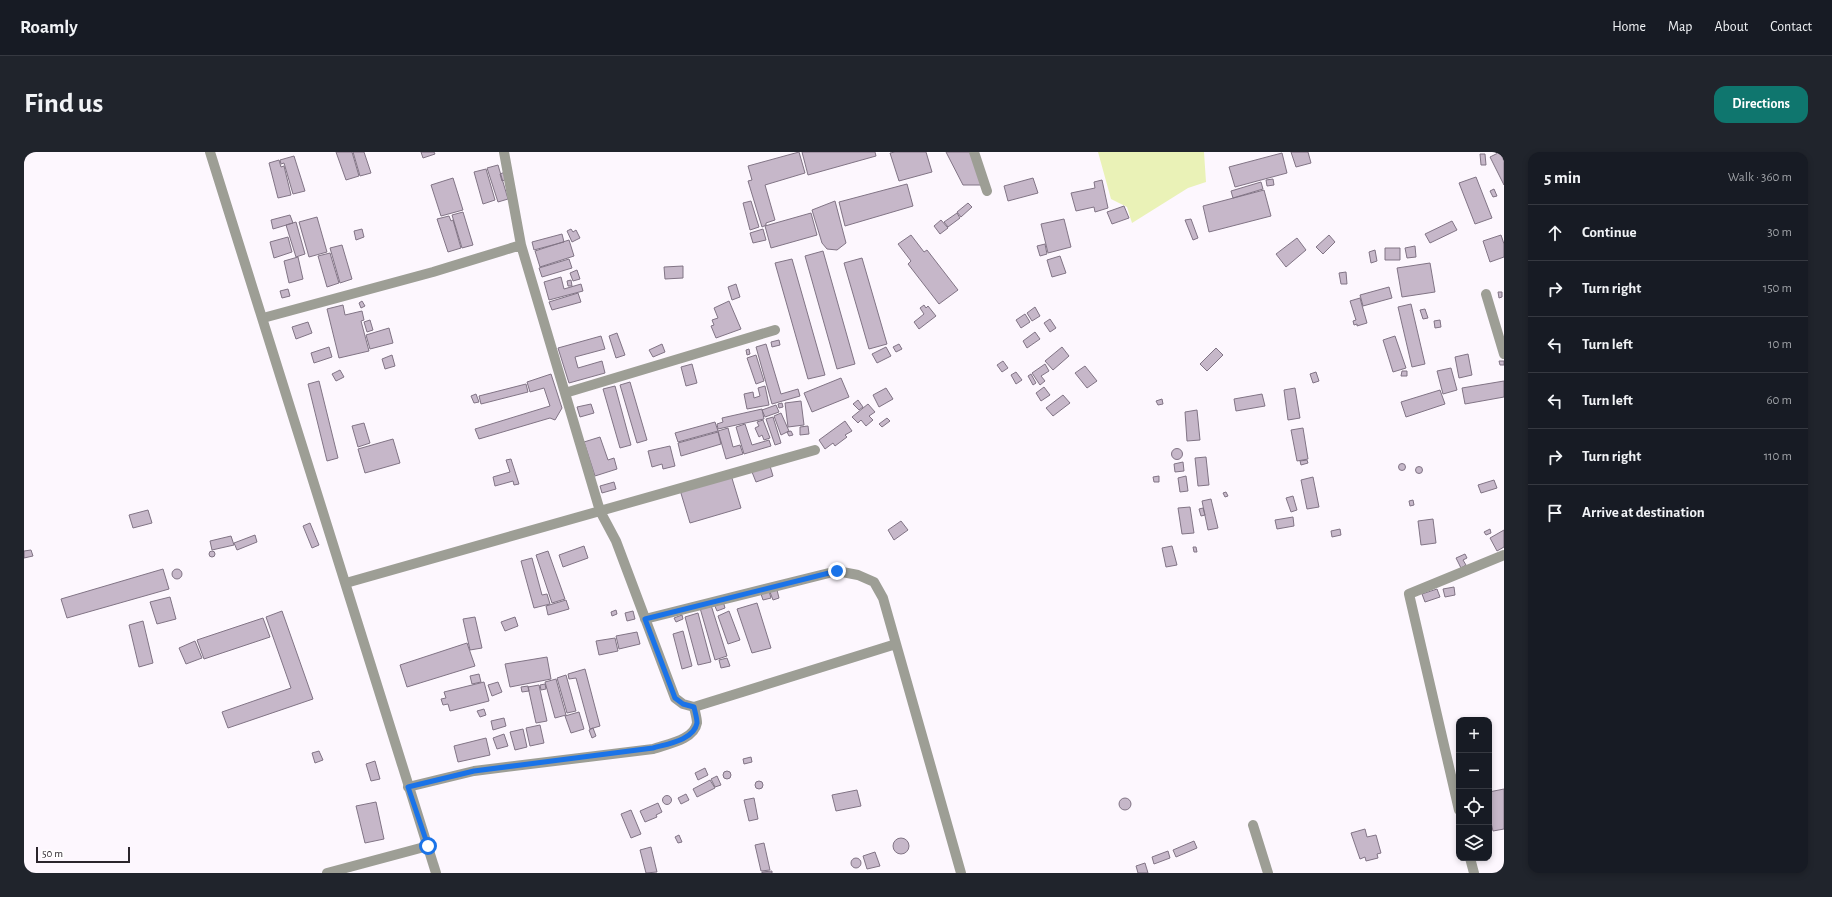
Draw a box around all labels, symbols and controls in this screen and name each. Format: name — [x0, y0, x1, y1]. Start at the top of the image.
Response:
text: Roamly — [20, 18, 78, 37]
text: Home — [1612, 20, 1646, 34]
text: Map — [1668, 20, 1692, 34]
text: About — [1714, 20, 1748, 34]
text: Contact — [1770, 20, 1812, 34]
button: Directions — [1714, 86, 1808, 123]
text: Find us — [24, 90, 103, 118]
text: 5 min — [1544, 169, 1581, 186]
text: Walk · 360 m — [1728, 171, 1792, 184]
icon: ahead — [1544, 222, 1566, 244]
text: Continue — [1582, 225, 1637, 240]
text: 30 m — [1767, 226, 1792, 239]
icon: right — [1544, 278, 1566, 300]
text: Turn right — [1582, 281, 1641, 296]
text: 150 m — [1763, 282, 1792, 295]
icon: left — [1544, 334, 1566, 356]
text: Turn left — [1582, 337, 1633, 352]
text: 10 m — [1768, 338, 1792, 351]
icon: left — [1544, 390, 1566, 412]
text: Turn left — [1582, 393, 1633, 408]
text: 60 m — [1766, 394, 1792, 407]
icon: right — [1544, 446, 1566, 468]
text: Turn right — [1582, 449, 1641, 464]
text: 110 m — [1764, 450, 1792, 463]
icon: arrive — [1544, 502, 1566, 524]
text: Arrive at destination — [1582, 505, 1705, 520]
route end — [828, 562, 846, 580]
map controls — [1456, 717, 1492, 861]
button: + — [1456, 717, 1492, 753]
button: − — [1456, 753, 1492, 789]
button: locate — [1456, 789, 1492, 825]
button: layers — [1456, 825, 1492, 861]
route start — [419, 837, 437, 855]
scale bar — [36, 845, 130, 864]
text: 50 m — [42, 848, 63, 859]

